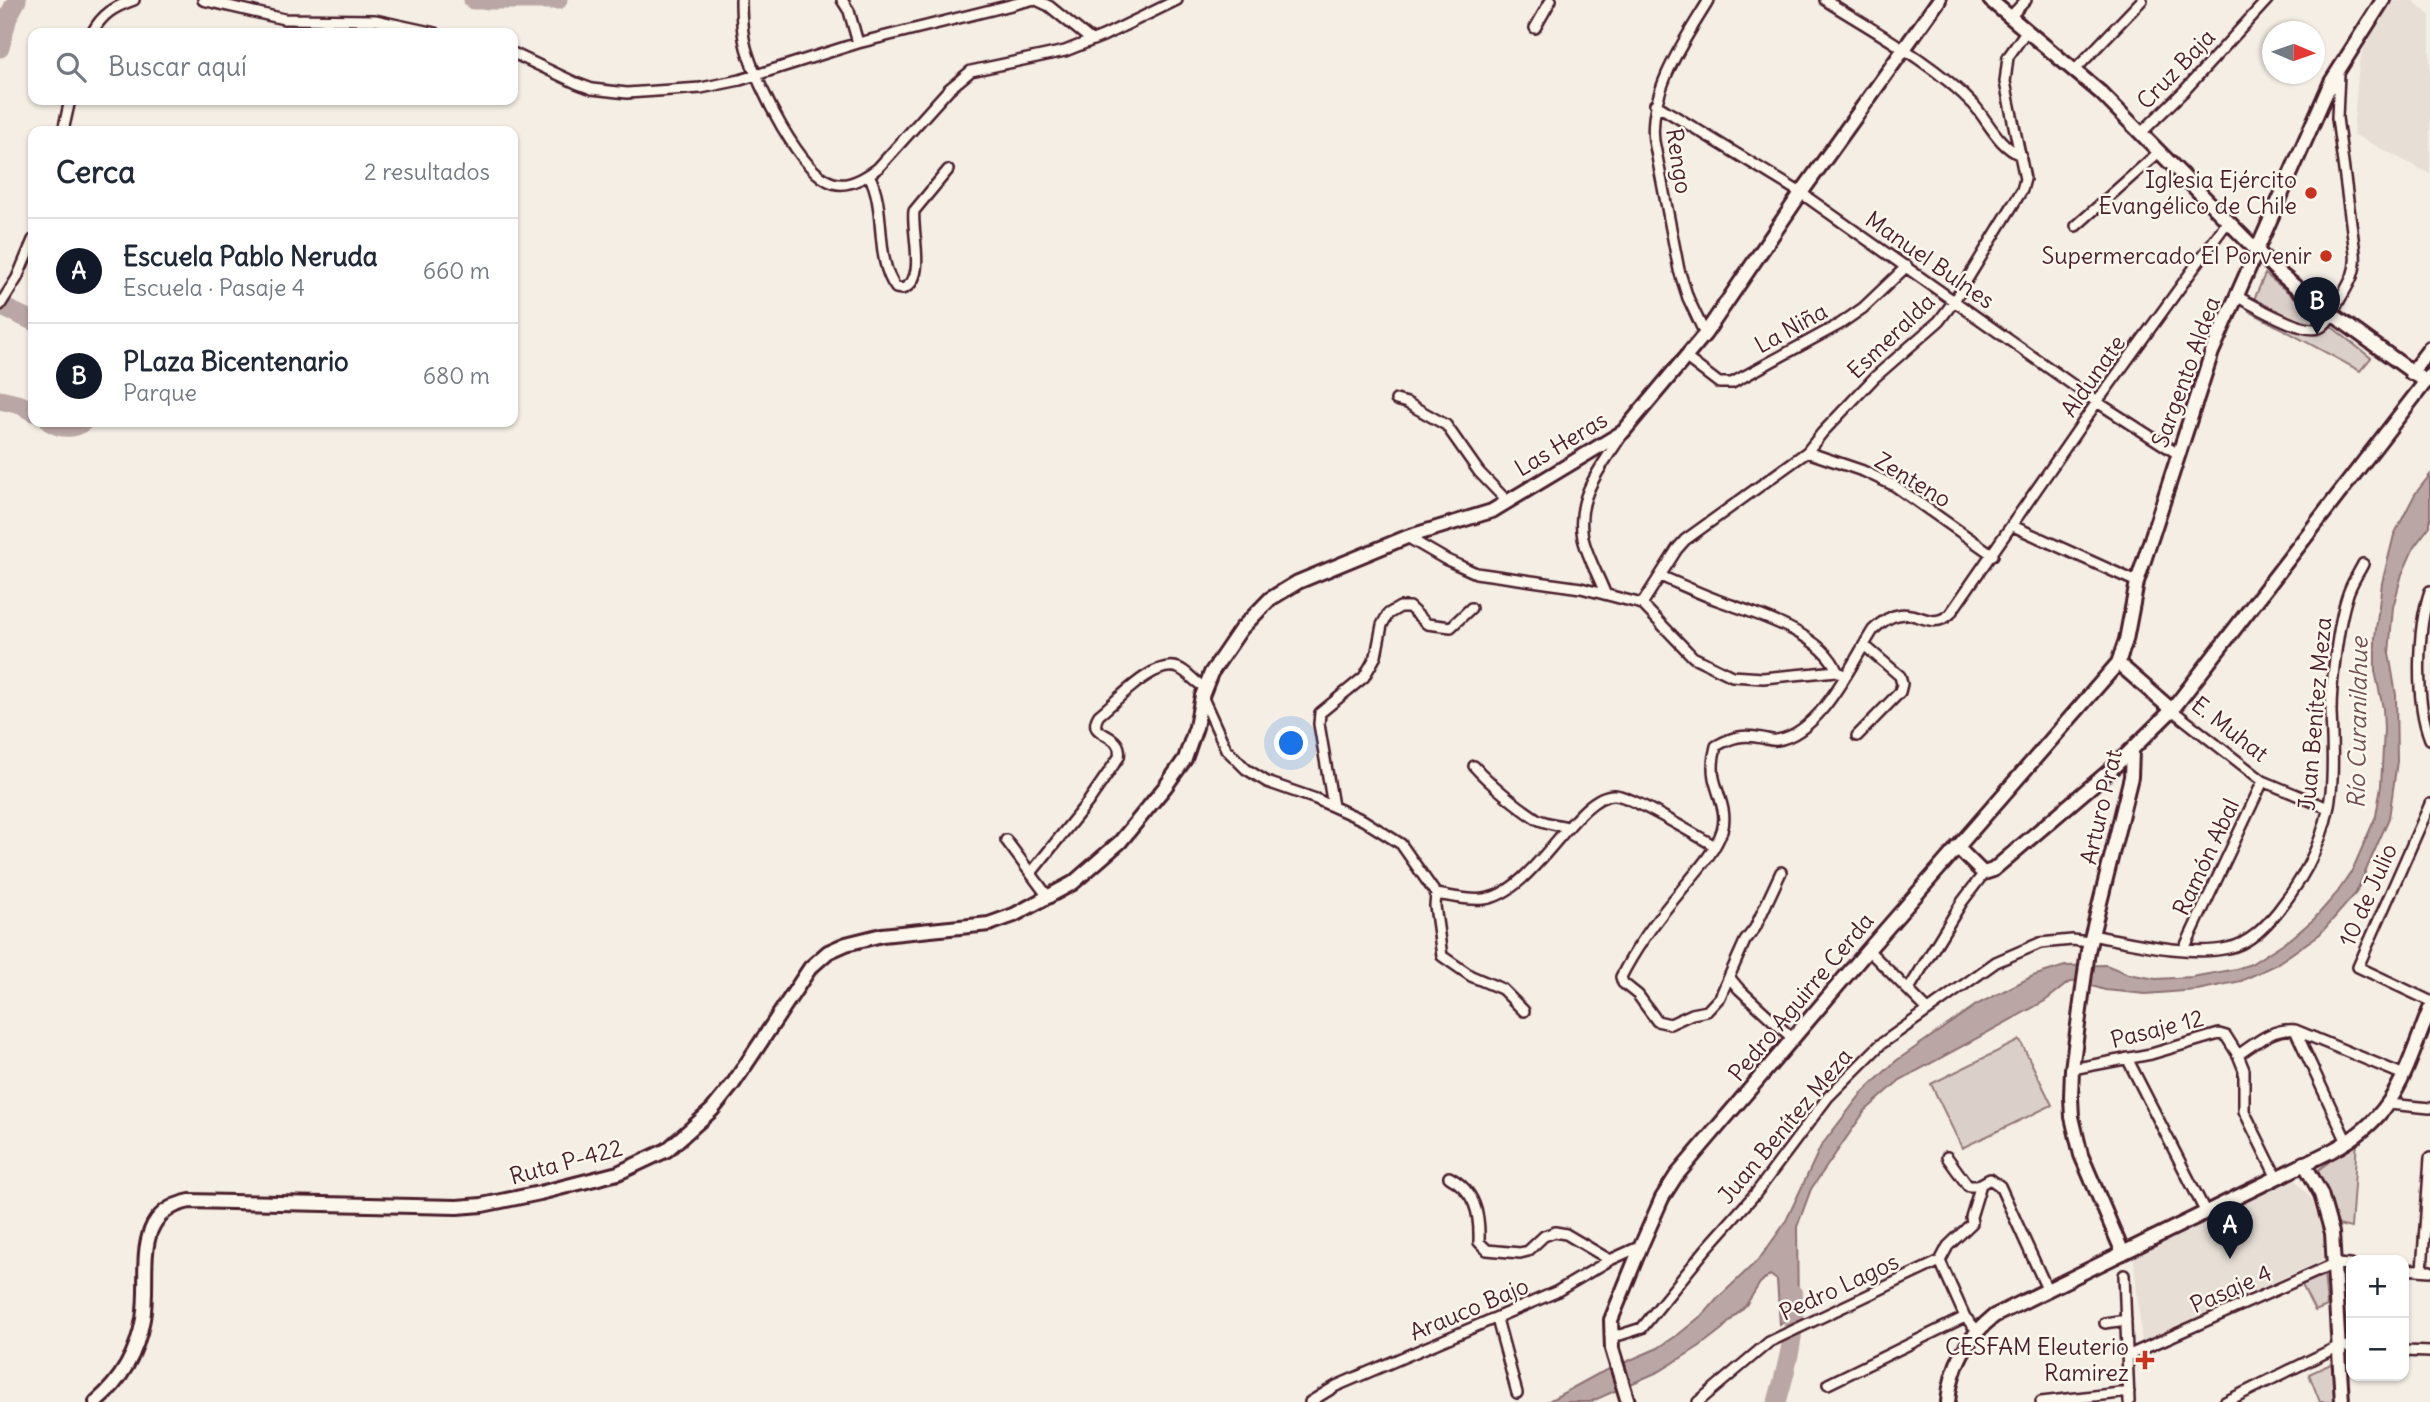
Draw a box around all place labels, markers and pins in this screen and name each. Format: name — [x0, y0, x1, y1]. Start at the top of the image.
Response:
place label: Iglesia Ejército Evangélico de Chile — [2098, 165, 2297, 220]
marker: Iglesia Ejército Evangélico de Chile — [2303, 185, 2319, 201]
place label: Supermercado El Porvenir — [2041, 241, 2313, 270]
marker: Supermercado El Porvenir — [2318, 248, 2334, 264]
pin: B — [2294, 277, 2340, 335]
pin: A — [2207, 1201, 2253, 1259]
place label: CESFAM Eleuterio Ramirez — [1945, 1332, 2129, 1387]
marker: CESFAM Eleuterio Ramirez — [2135, 1350, 2155, 1370]

